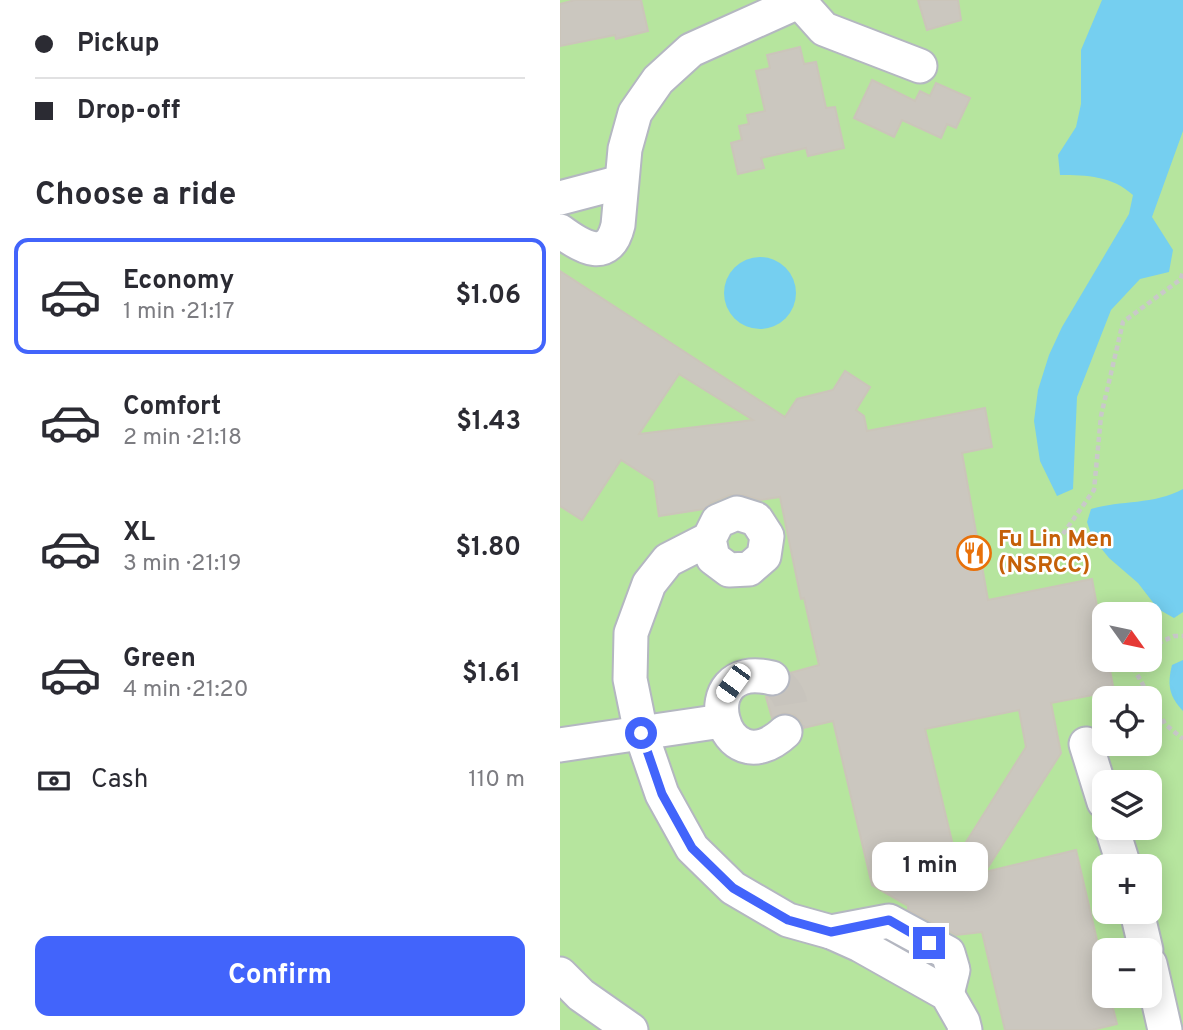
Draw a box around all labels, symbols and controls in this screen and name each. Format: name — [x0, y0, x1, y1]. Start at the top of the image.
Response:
text: Pickup — [77, 28, 160, 61]
text: Drop-off — [77, 95, 180, 128]
text: Choose a ride — [35, 176, 236, 216]
icon: car — [39, 265, 102, 328]
text: Economy — [123, 265, 234, 298]
text: $1.06 — [455, 280, 521, 313]
text: 1 min · 21:17 — [123, 298, 234, 327]
icon: car — [39, 391, 102, 454]
text: Comfort — [123, 391, 221, 424]
text: $1.43 — [456, 406, 521, 439]
text: 2 min · 21:18 — [123, 424, 242, 453]
icon: car — [39, 517, 102, 580]
text: XL — [123, 517, 155, 550]
place label: Fu Lin Men (NSRCC) — [998, 526, 1113, 581]
text: $1.80 — [455, 532, 521, 565]
restaurant icon: Fu Lin Men (NSRCC) — [955, 534, 993, 572]
text: 3 min · 21:19 — [123, 550, 241, 579]
north arrow — [1092, 602, 1162, 672]
map controls — [1092, 602, 1162, 1008]
icon: car — [39, 643, 102, 706]
text: Green — [123, 643, 196, 676]
text: $1.61 — [462, 658, 521, 691]
car — [713, 660, 754, 706]
text: 4 min · 21:20 — [123, 676, 248, 705]
button: locate — [1092, 686, 1162, 756]
route start — [625, 717, 657, 749]
icon: cash — [35, 762, 73, 800]
text: Cash — [91, 764, 148, 797]
text: 110 m — [468, 766, 525, 795]
button: layers — [1092, 770, 1162, 840]
callout: 1 min — [871, 842, 987, 890]
text: 1 min — [902, 852, 958, 881]
button: + — [1092, 854, 1162, 924]
route end — [913, 927, 945, 959]
button: Confirm — [35, 936, 525, 1016]
button: − — [1092, 938, 1162, 1008]

